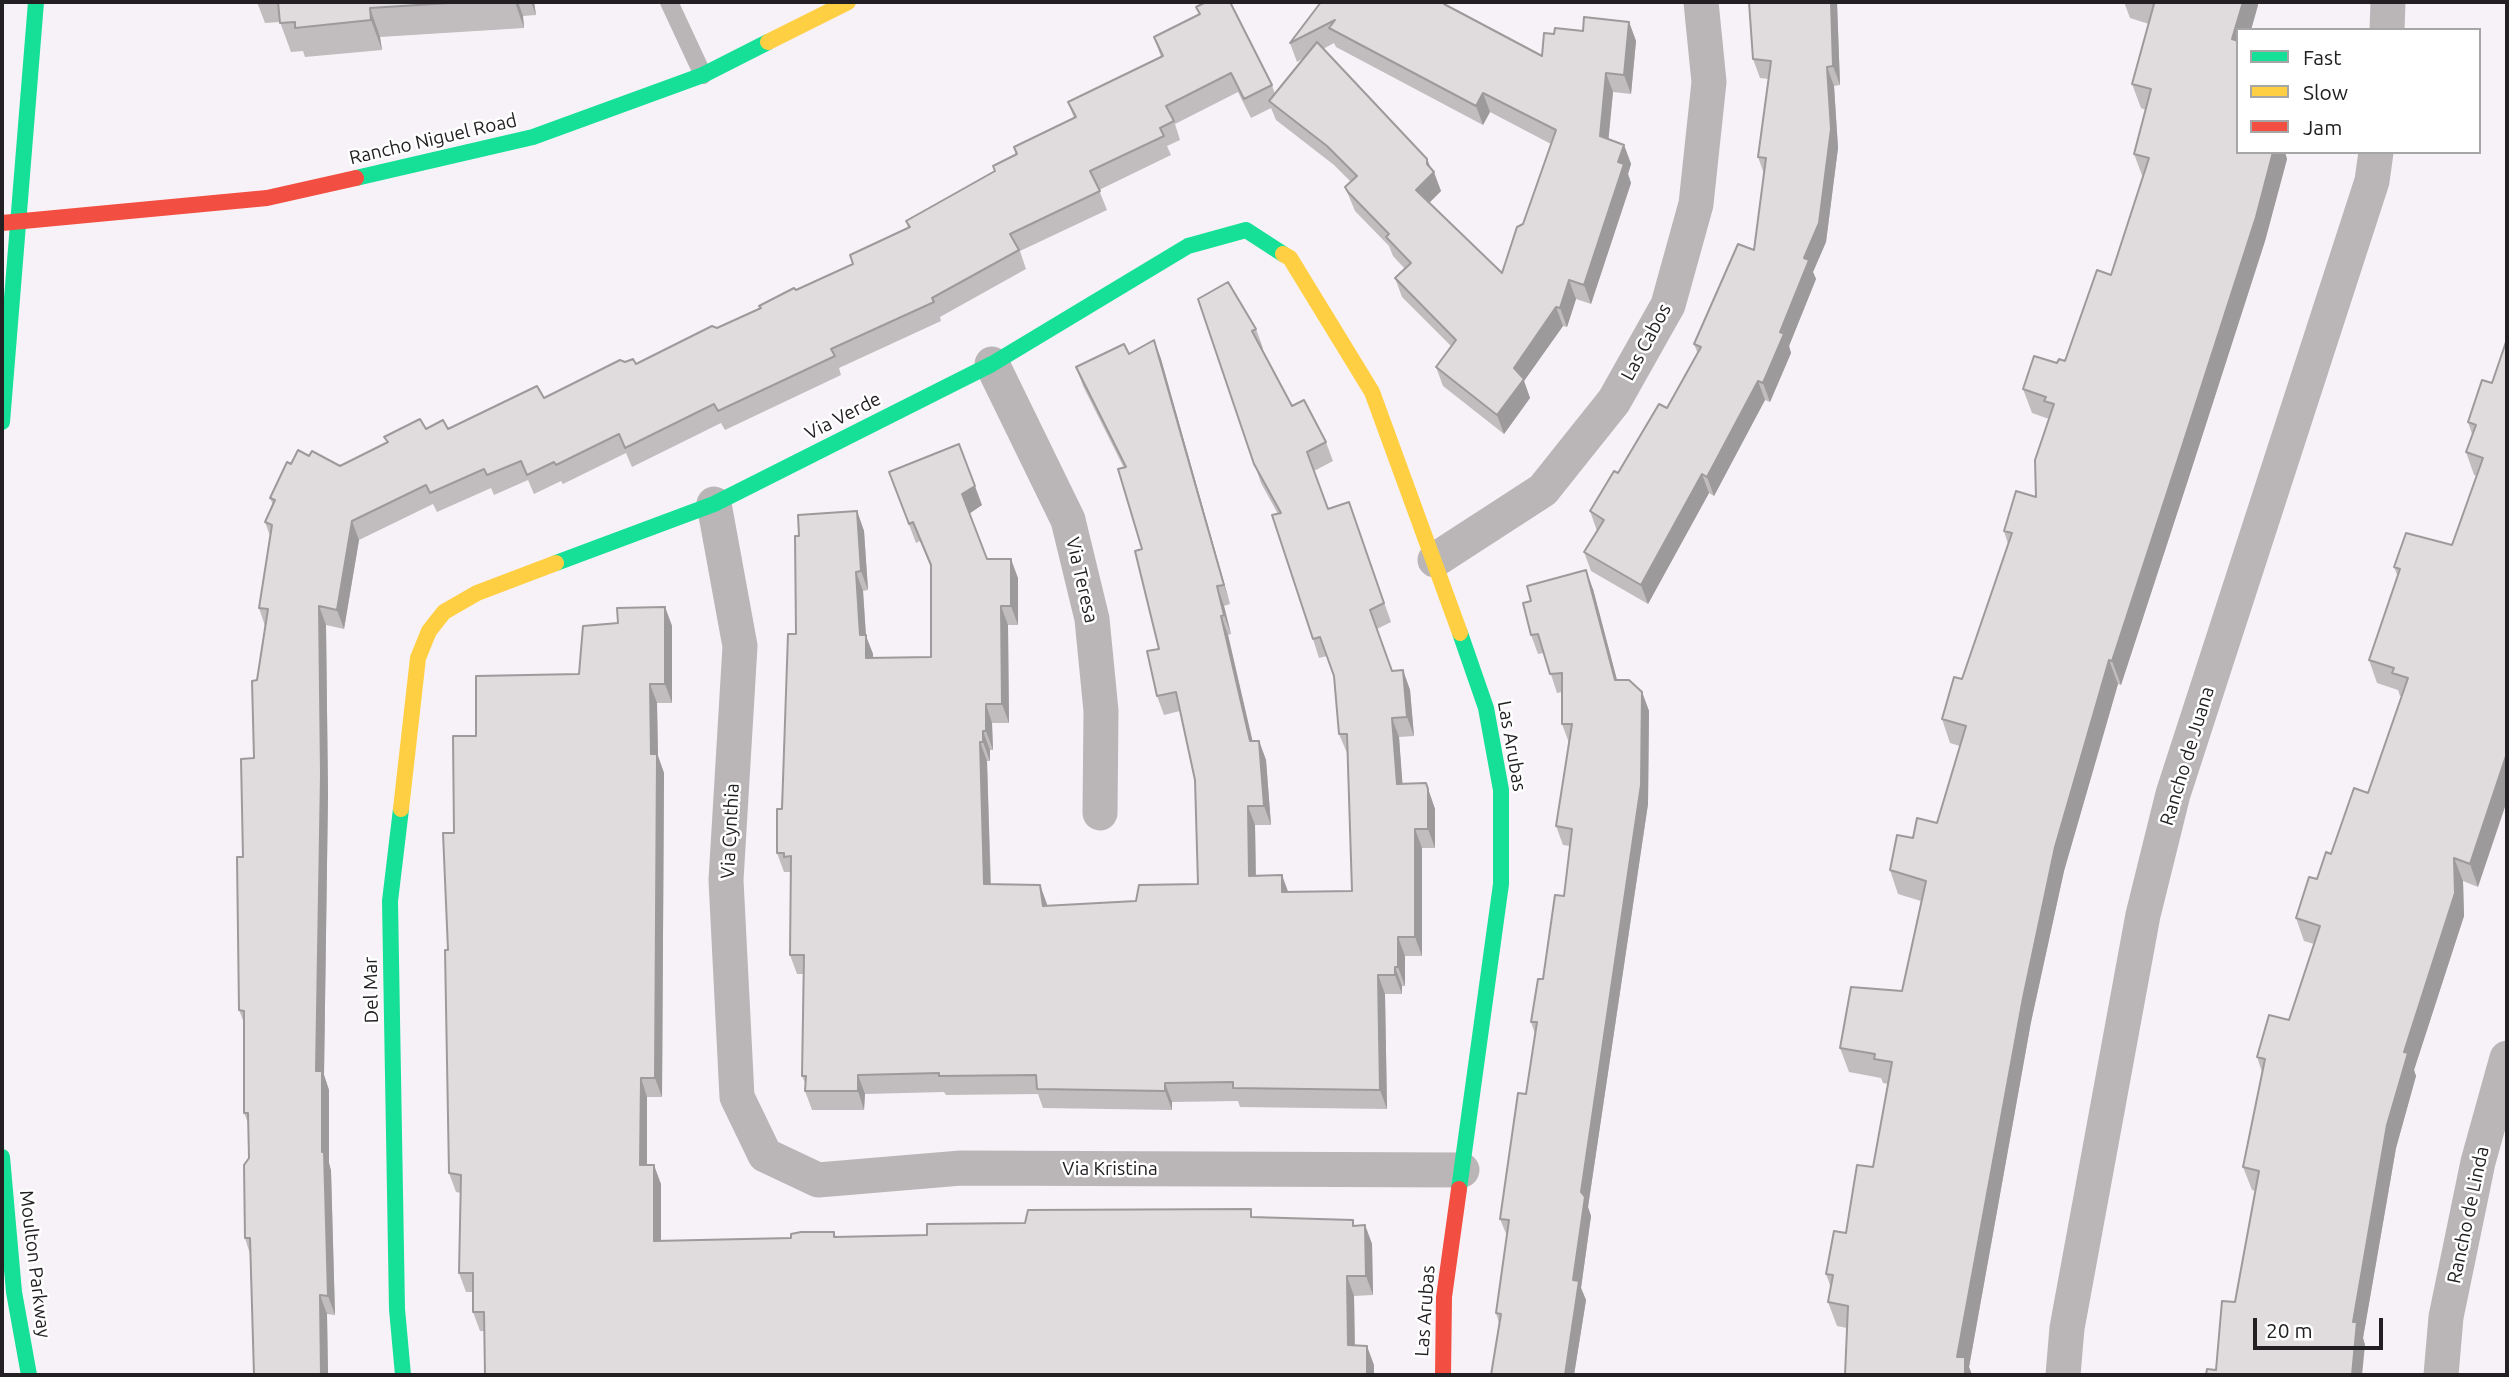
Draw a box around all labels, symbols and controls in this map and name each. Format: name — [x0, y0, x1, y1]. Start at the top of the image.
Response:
legend — [2236, 28, 2481, 154]
text: Fast — [2303, 45, 2341, 69]
text: Slow — [2303, 80, 2348, 104]
street label: Rancho Niguel Road — [347, 109, 519, 169]
text: Jam — [2303, 115, 2342, 139]
street label: Las Cabos — [1616, 300, 1676, 384]
street label: Via Verde — [801, 387, 885, 445]
street label: Via Teresa — [1061, 535, 1103, 625]
street label: Rancho de Juana — [2155, 684, 2219, 828]
street label: Las Arubas — [1493, 699, 1531, 793]
street label: Via Cynthia — [716, 783, 744, 879]
street label: Del Mar — [359, 956, 383, 1024]
street label: Rancho de Linda — [2442, 1144, 2494, 1286]
street label: Via Kristina — [1062, 1158, 1158, 1180]
street label: Moulton Parkway — [15, 1189, 55, 1339]
street label: Las Arubas — [1410, 1265, 1440, 1357]
scale bar — [2257, 1304, 2386, 1348]
text: 20 m — [2266, 1318, 2313, 1342]

